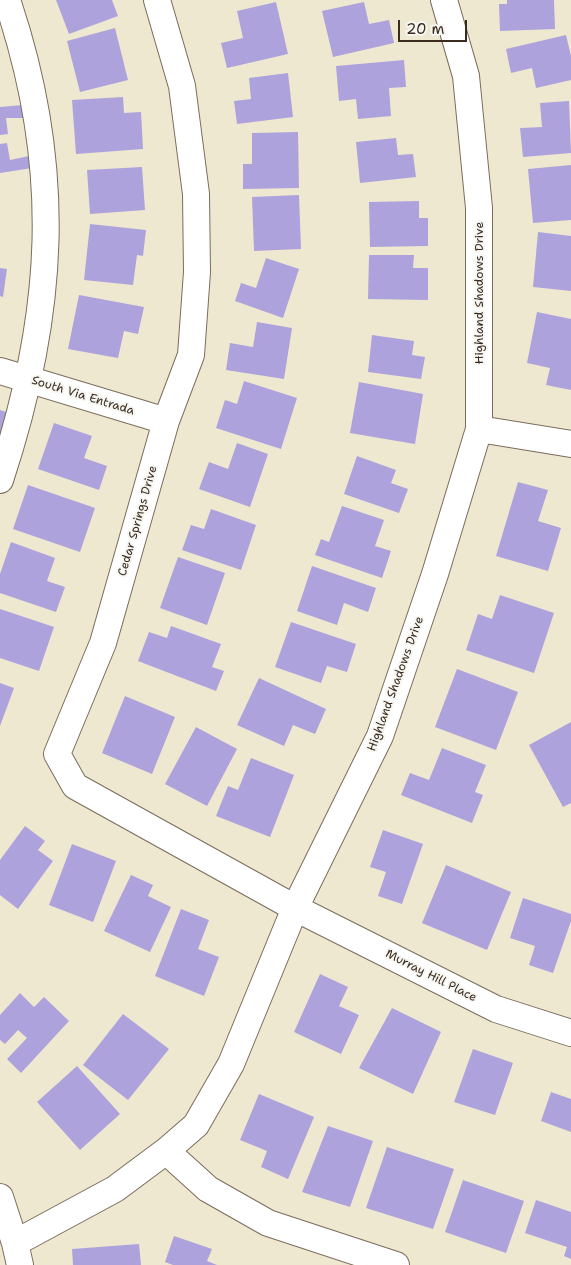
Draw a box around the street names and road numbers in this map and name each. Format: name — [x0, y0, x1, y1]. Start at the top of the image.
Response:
street label: Highland Shadows Drive — [473, 222, 487, 364]
street label: South Via Entrada — [30, 373, 136, 419]
street label: Cedar Springs Drive — [115, 464, 161, 578]
street label: Highland Shadows Drive — [365, 615, 427, 753]
street label: Murray Hill Place — [383, 947, 479, 1005]

